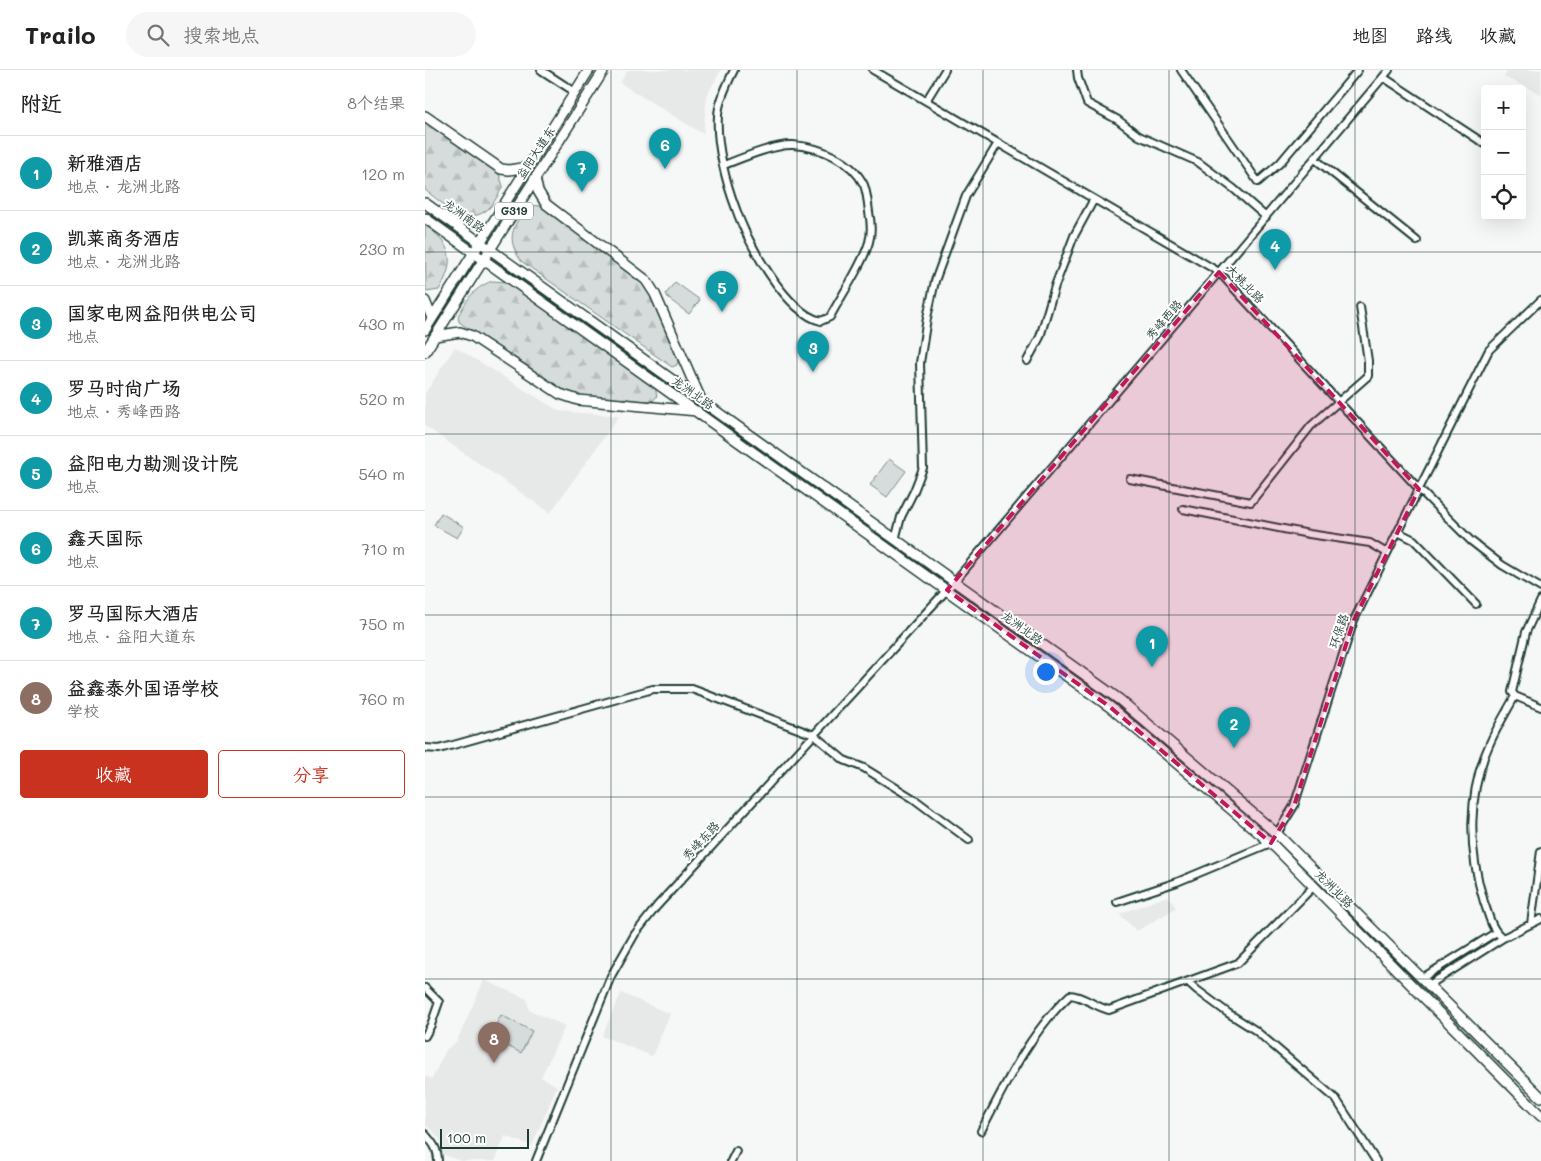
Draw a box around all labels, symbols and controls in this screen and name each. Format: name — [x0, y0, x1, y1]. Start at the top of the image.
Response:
search box — [126, 12, 476, 57]
text: Trailo — [25, 19, 96, 50]
icon: search — [144, 21, 172, 49]
text: 搜索地点 — [184, 22, 260, 47]
text: 地图 — [1352, 23, 1388, 47]
text: 路线 — [1416, 23, 1452, 47]
text: 收藏 — [1480, 23, 1516, 47]
map controls — [1481, 85, 1526, 220]
button: + — [1481, 85, 1526, 130]
text: 附近 — [20, 89, 62, 116]
text: 8个结果 — [347, 92, 405, 113]
street label: 益阳大道东 — [512, 123, 558, 182]
pin: 6 — [649, 128, 681, 169]
button: − — [1481, 130, 1526, 175]
text: 新雅酒店 — [67, 150, 143, 175]
pin: 7 — [566, 151, 598, 192]
text: 1 — [32, 163, 40, 184]
text: 120 m — [361, 163, 405, 184]
text: 地点 · 龙洲北路 — [67, 175, 180, 196]
button: locate — [1481, 175, 1526, 220]
street label: 龙洲南路 — [440, 195, 489, 236]
road number: G319 — [495, 202, 533, 220]
text: 凯莱商务酒店 — [67, 225, 181, 250]
pin: 4 — [1259, 229, 1291, 270]
text: 2 — [32, 238, 40, 259]
text: 230 m — [359, 238, 405, 259]
text: 地点 · 龙洲北路 — [67, 250, 180, 271]
street label: 大桃北路 — [1223, 260, 1268, 306]
pin: 5 — [706, 271, 738, 312]
street label: 秀峰西路 — [1141, 296, 1185, 343]
text: 国家电网益阳供电公司 — [67, 300, 257, 325]
text: 3 — [31, 313, 41, 334]
text: 430 m — [358, 313, 405, 334]
text: 地点 — [67, 325, 99, 346]
pin: 3 — [797, 331, 829, 372]
street label: 龙洲北路 — [669, 372, 718, 413]
text: 罗马时尚广场 — [67, 375, 181, 400]
text: 4 — [31, 388, 41, 409]
text: 520 m — [359, 388, 405, 409]
text: 地点 · 秀峰西路 — [67, 400, 180, 421]
text: 益阳电力勘测设计院 — [67, 450, 238, 475]
text: 5 — [31, 463, 41, 484]
text: 540 m — [359, 463, 405, 484]
text: 地点 — [67, 475, 99, 496]
text: 鑫天国际 — [67, 525, 143, 550]
text: 6 — [31, 538, 41, 559]
text: 710 m — [361, 538, 405, 559]
text: 地点 — [67, 550, 99, 571]
text: 罗马国际大酒店 — [67, 600, 200, 625]
street label: 龙洲北路 — [998, 607, 1047, 648]
street label: 环保路 — [1325, 611, 1351, 650]
text: 7 — [32, 613, 40, 634]
text: 750 m — [359, 613, 405, 634]
text: 地点 · 益阳大道东 — [67, 625, 196, 646]
pin: 1 — [1136, 626, 1168, 667]
your location — [1033, 659, 1059, 685]
text: 益鑫泰外国语学校 — [67, 675, 219, 700]
text: 8 — [31, 688, 41, 709]
text: 760 m — [359, 688, 405, 709]
text: 学校 — [67, 700, 99, 721]
pin: 2 — [1218, 707, 1250, 748]
button: 收藏 — [20, 750, 208, 798]
button: 分享 — [218, 750, 405, 798]
street label: 秀峰东路 — [678, 817, 722, 863]
street label: 龙洲北路 — [1312, 866, 1357, 911]
pin: 8 — [478, 1022, 510, 1063]
scale bar — [440, 1126, 529, 1149]
text: 100 m — [447, 1128, 486, 1147]

